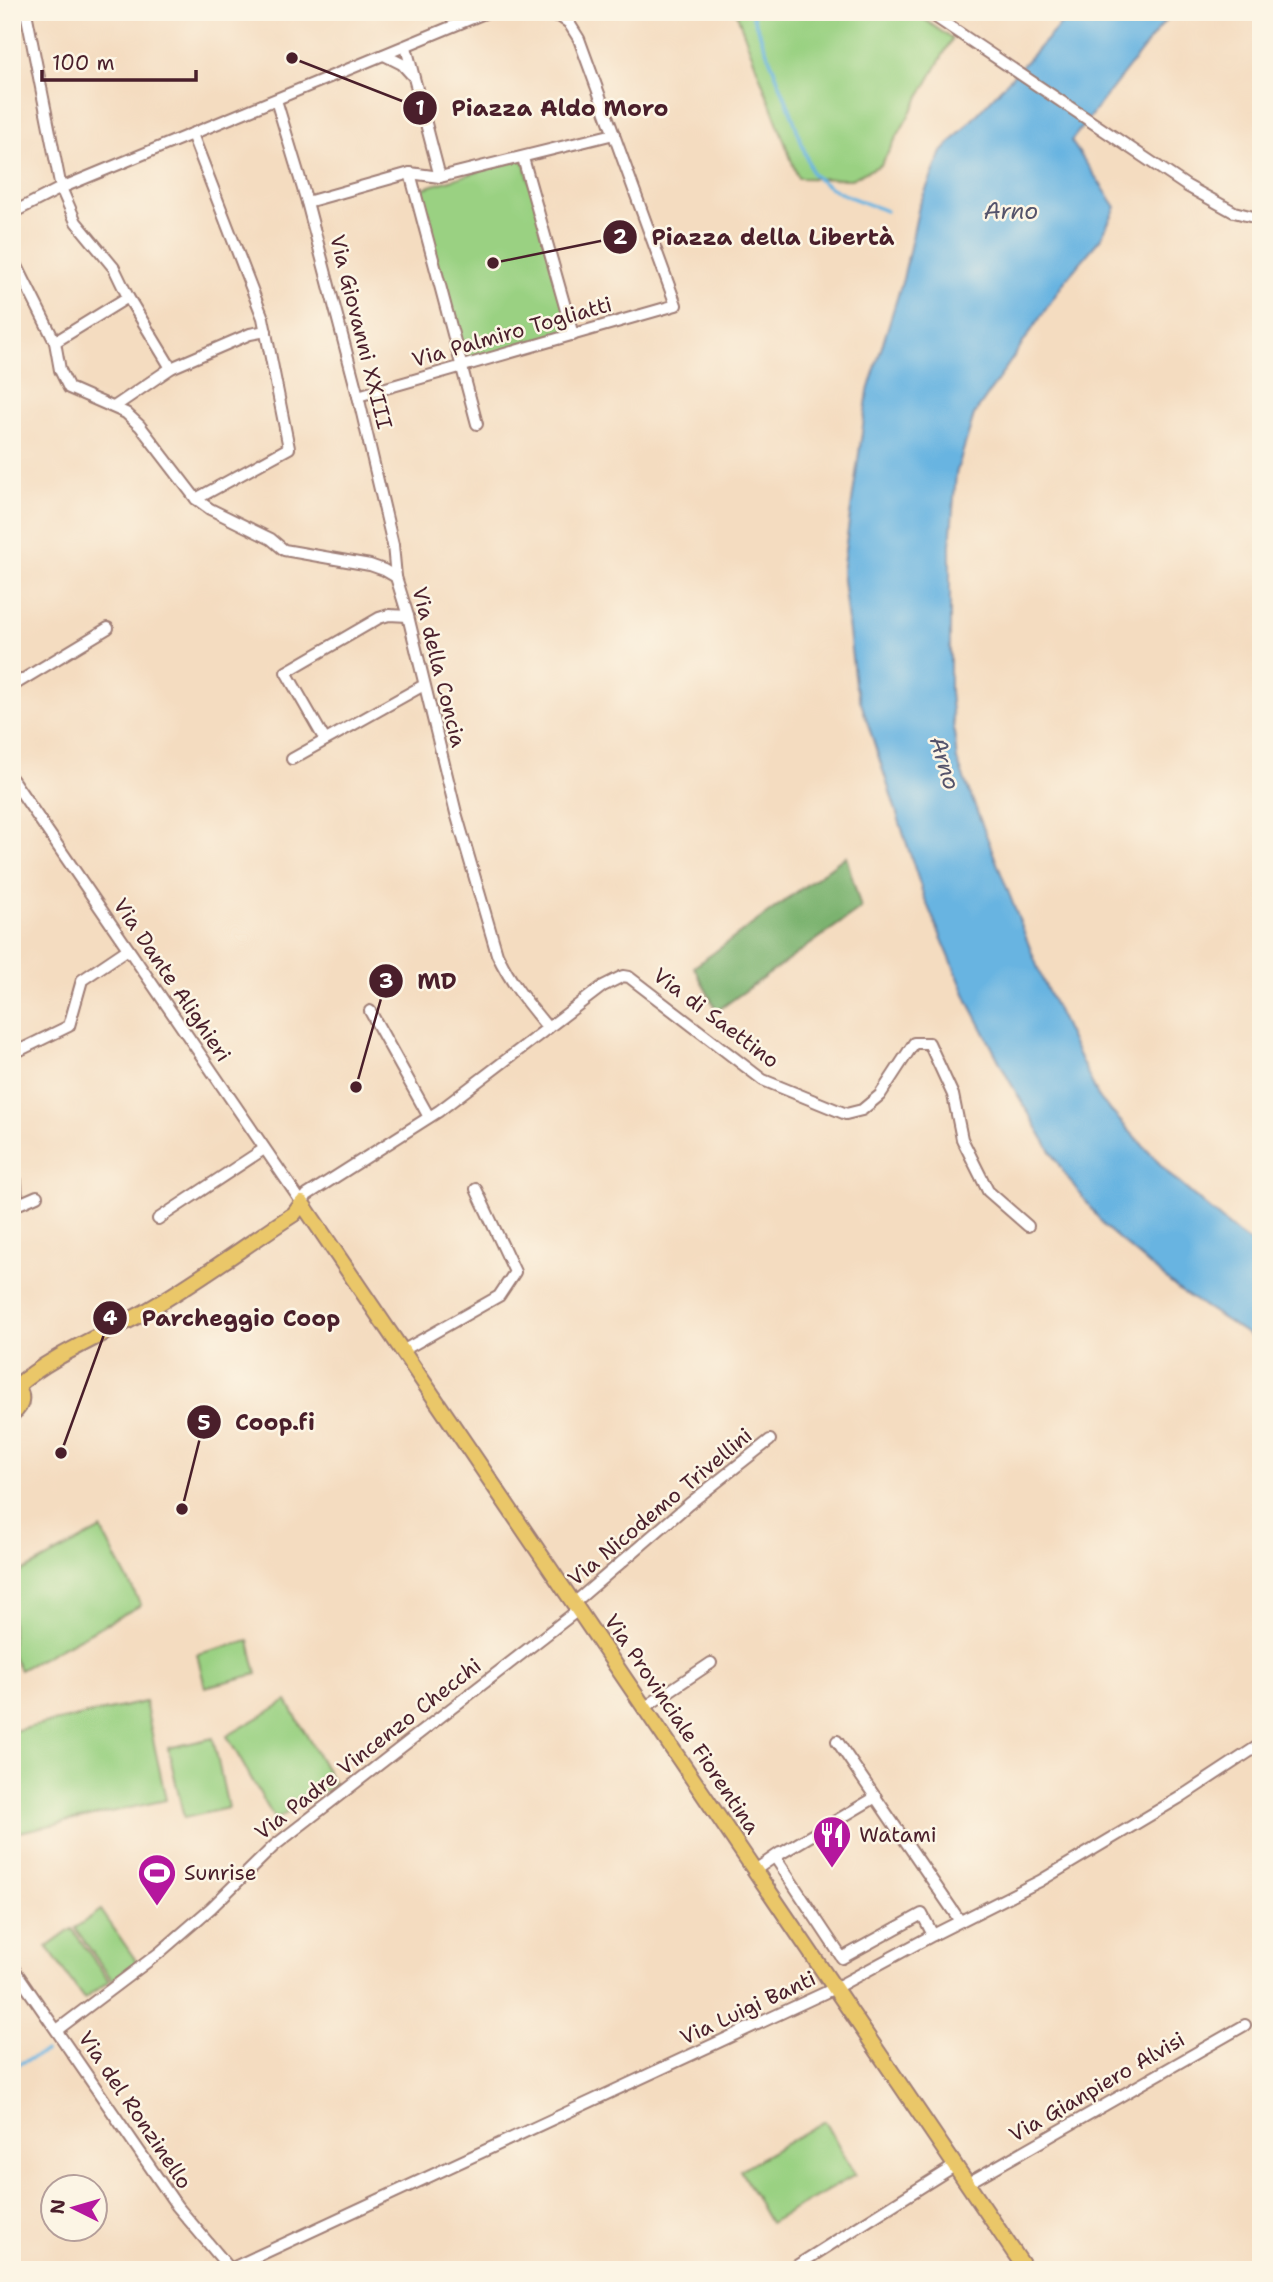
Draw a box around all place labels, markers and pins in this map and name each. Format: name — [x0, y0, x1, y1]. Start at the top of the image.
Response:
callout: Piazza Aldo Moro — [403, 86, 683, 130]
callout: Piazza della Libertà — [603, 215, 909, 259]
callout: MD — [368, 959, 471, 1003]
callout: Parcheggio Coop — [93, 1296, 354, 1340]
callout: Coop.fi — [186, 1400, 329, 1444]
restaurant icon: Watami — [811, 1814, 853, 1869]
place label: Watami — [859, 1821, 937, 1849]
sports icon: Sunrise — [136, 1852, 178, 1907]
place label: Sunrise — [184, 1859, 257, 1887]

